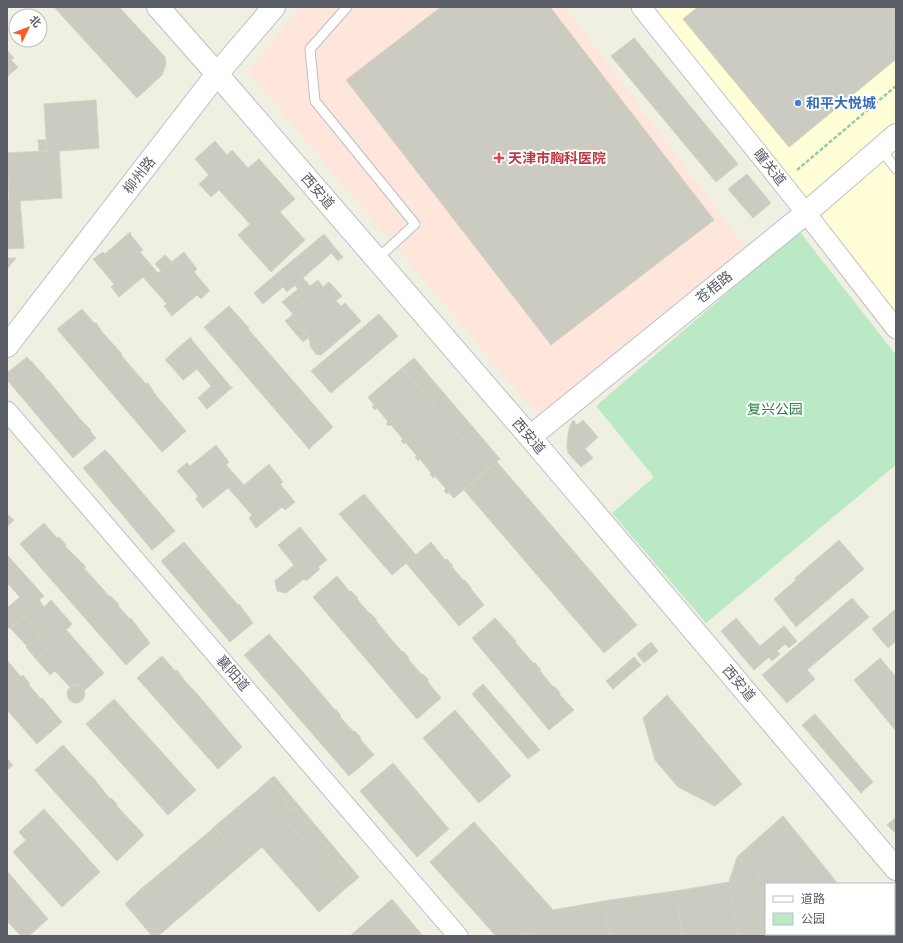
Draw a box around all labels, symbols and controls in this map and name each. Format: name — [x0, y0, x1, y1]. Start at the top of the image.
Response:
north arrow — [8, 8, 48, 48]
text: 北 — [27, 13, 43, 29]
place label: 和平大悦城 — [806, 95, 876, 111]
marker: 和平大悦城 — [793, 98, 803, 108]
street label: 瞳关道 — [751, 146, 789, 188]
place label: 天津市胸科医院 — [508, 150, 606, 166]
marker: 天津市胸科医院 — [493, 152, 505, 164]
street label: 柳州路 — [120, 154, 158, 196]
street label: 西安道 — [298, 170, 338, 212]
street label: 苍梧路 — [693, 268, 735, 306]
park label: 复兴公园 — [747, 401, 803, 417]
street label: 西安道 — [509, 415, 549, 457]
street label: 襄阳道 — [213, 652, 253, 694]
street label: 西安道 — [719, 662, 759, 704]
legend — [765, 883, 895, 935]
text: 道路 — [801, 892, 825, 905]
text: 公园 — [801, 912, 825, 925]

